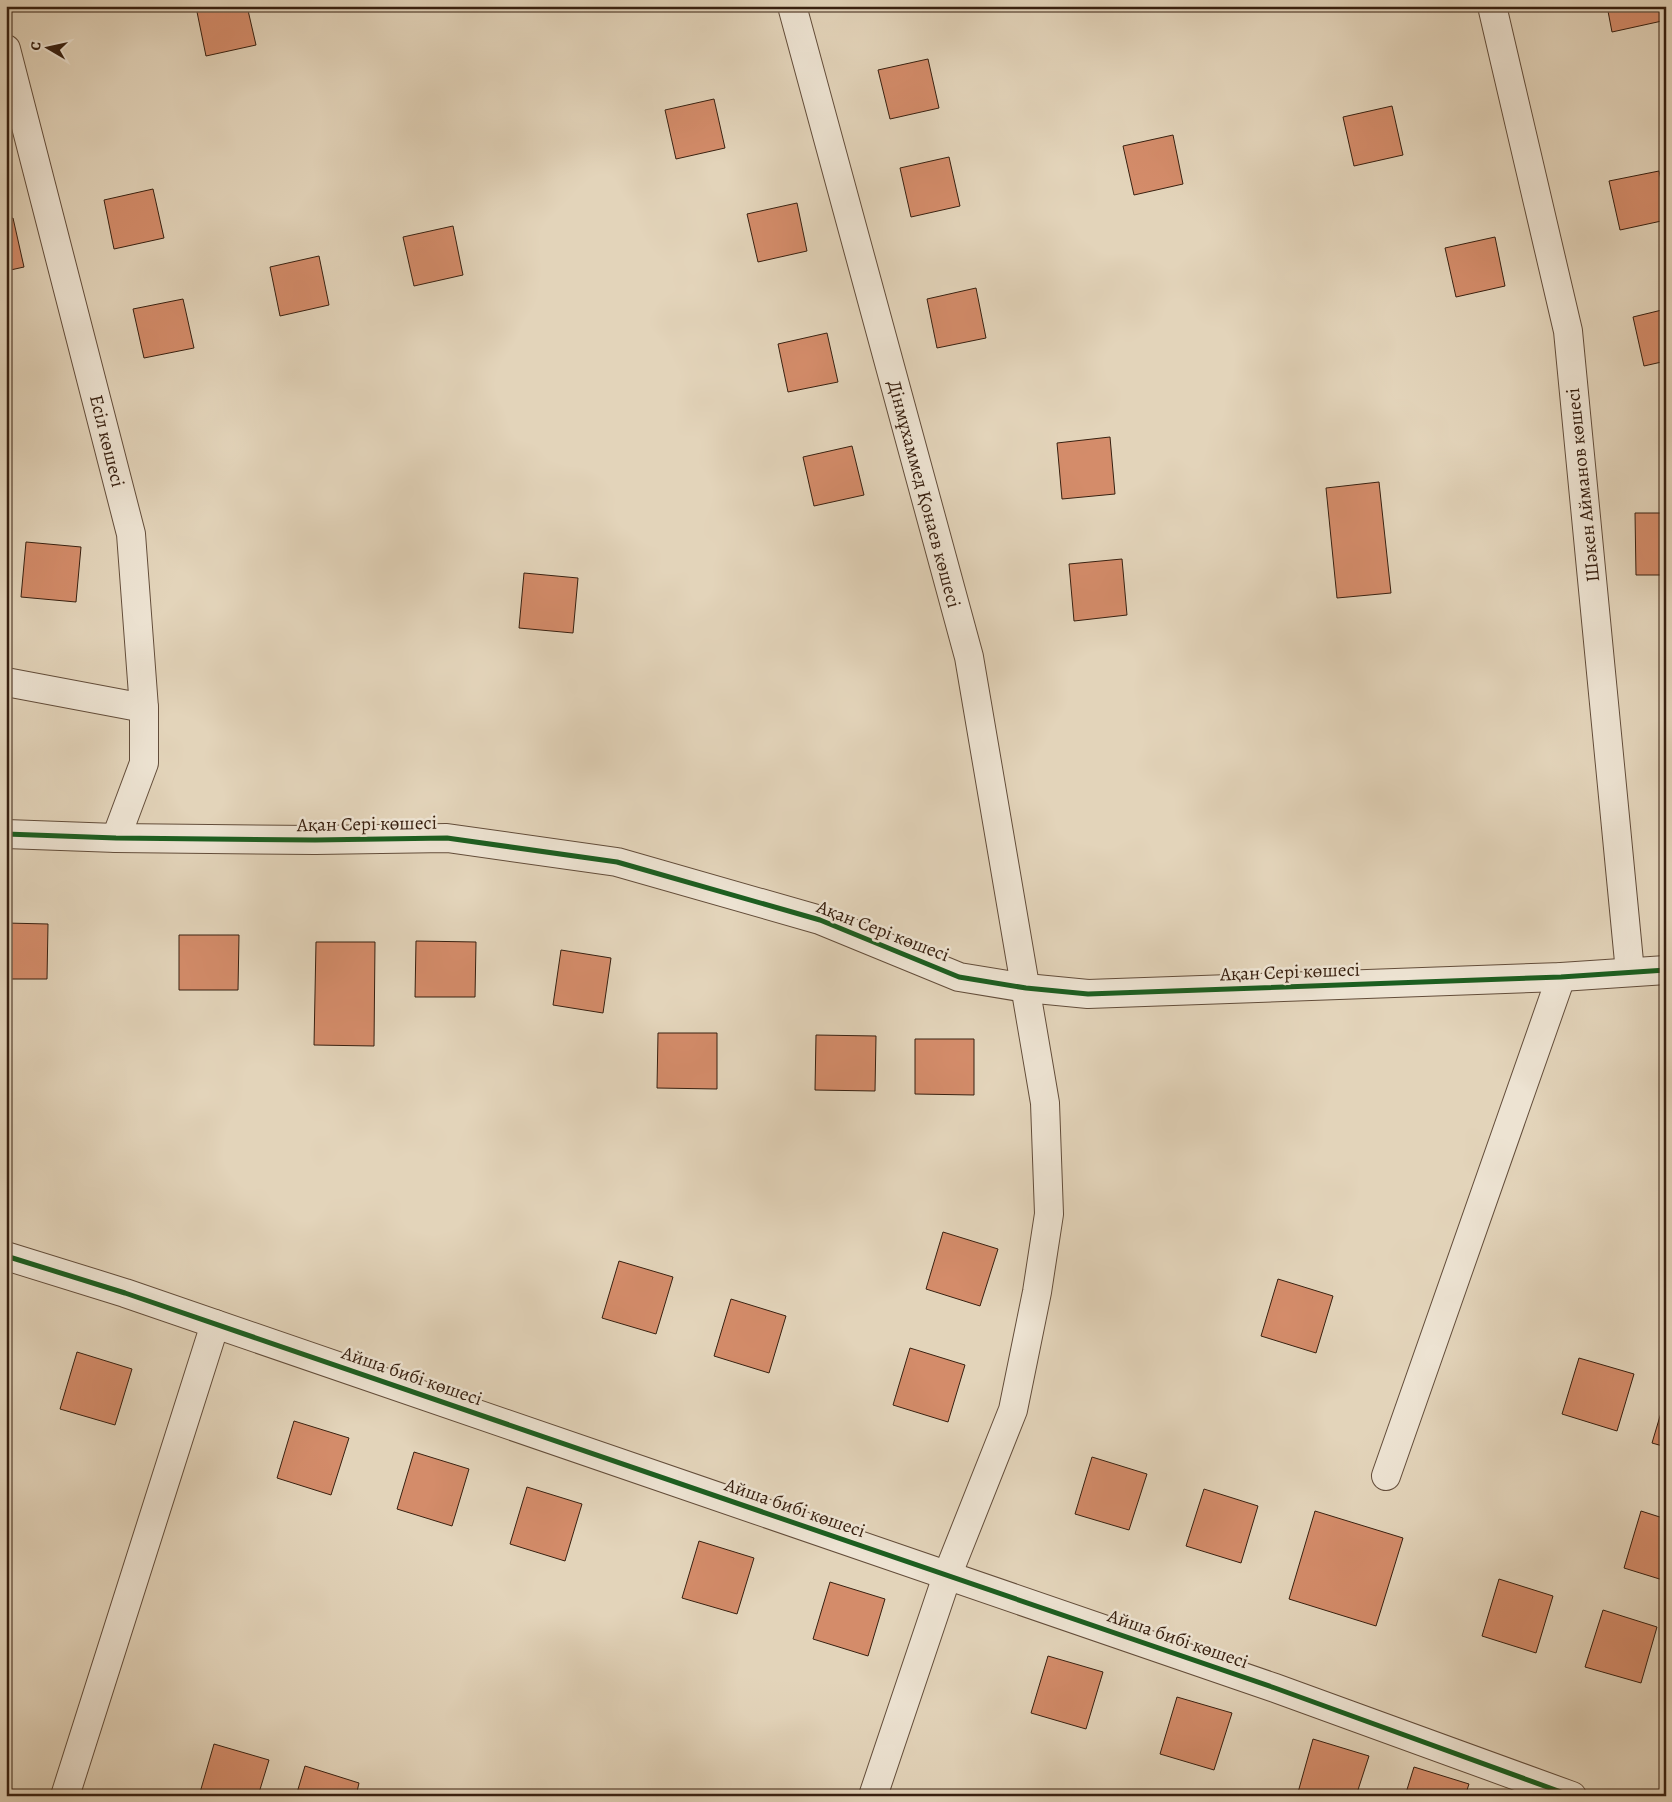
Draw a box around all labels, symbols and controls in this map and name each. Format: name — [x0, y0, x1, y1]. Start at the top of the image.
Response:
north arrow — [22, 22, 72, 72]
text: С — [26, 40, 46, 52]
street label: Дінмұхаммед Қонаев көшесі — [881, 377, 967, 611]
street label: Шәкен Айманов көшесі — [1560, 387, 1606, 583]
street label: Есіл көшесі — [83, 392, 131, 490]
street label: Ақан Сері көшесі — [296, 810, 437, 838]
street label: Ақан Сері көшесі — [812, 893, 953, 968]
street label: Ақан Сері көшесі — [1219, 957, 1360, 987]
street label: Айша бибі көшесі — [337, 1339, 486, 1412]
street label: Айша бибі көшесі — [720, 1471, 869, 1544]
street label: Айша бибі көшесі — [1103, 1602, 1252, 1675]

